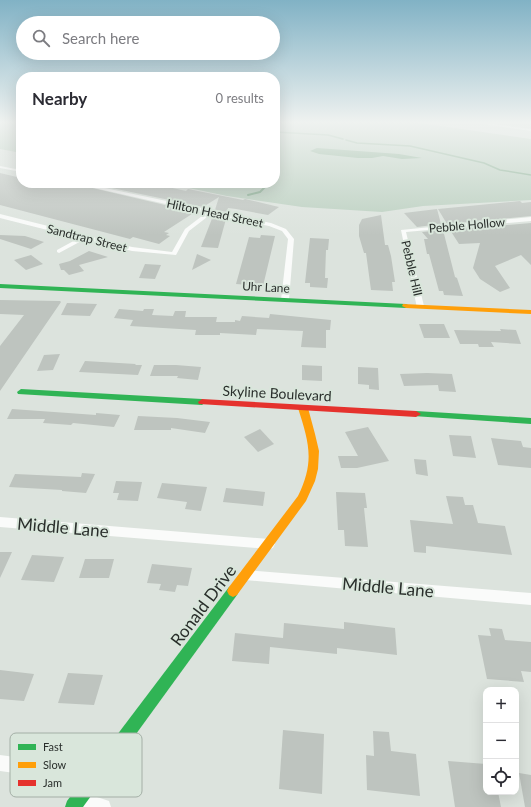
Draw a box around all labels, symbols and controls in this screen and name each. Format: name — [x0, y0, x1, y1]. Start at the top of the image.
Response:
search box — [16, 16, 280, 60]
icon: search — [30, 27, 52, 49]
text: Search here — [62, 29, 139, 47]
text: Nearby — [32, 88, 87, 109]
text: 0 results — [216, 90, 264, 106]
street label: Hilton Head Street — [165, 195, 265, 231]
street label: Pebble Hollow — [428, 214, 506, 236]
street label: Sandtrap Street — [46, 221, 129, 255]
street label: Pebble Hill — [398, 239, 426, 297]
street label: Uhr Lane — [242, 278, 290, 296]
street label: Skyline Boulevard — [222, 382, 332, 404]
street label: Middle Lane — [16, 513, 110, 541]
street label: Ronald Drive — [166, 560, 240, 650]
street label: Middle Lane — [341, 573, 435, 601]
map controls — [483, 687, 519, 795]
button: + — [483, 687, 519, 723]
button: − — [483, 723, 519, 759]
legend — [10, 733, 142, 797]
text: Fast — [43, 740, 63, 753]
text: Slow — [43, 758, 67, 771]
button: locate — [483, 759, 519, 795]
text: Jam — [43, 776, 62, 789]

